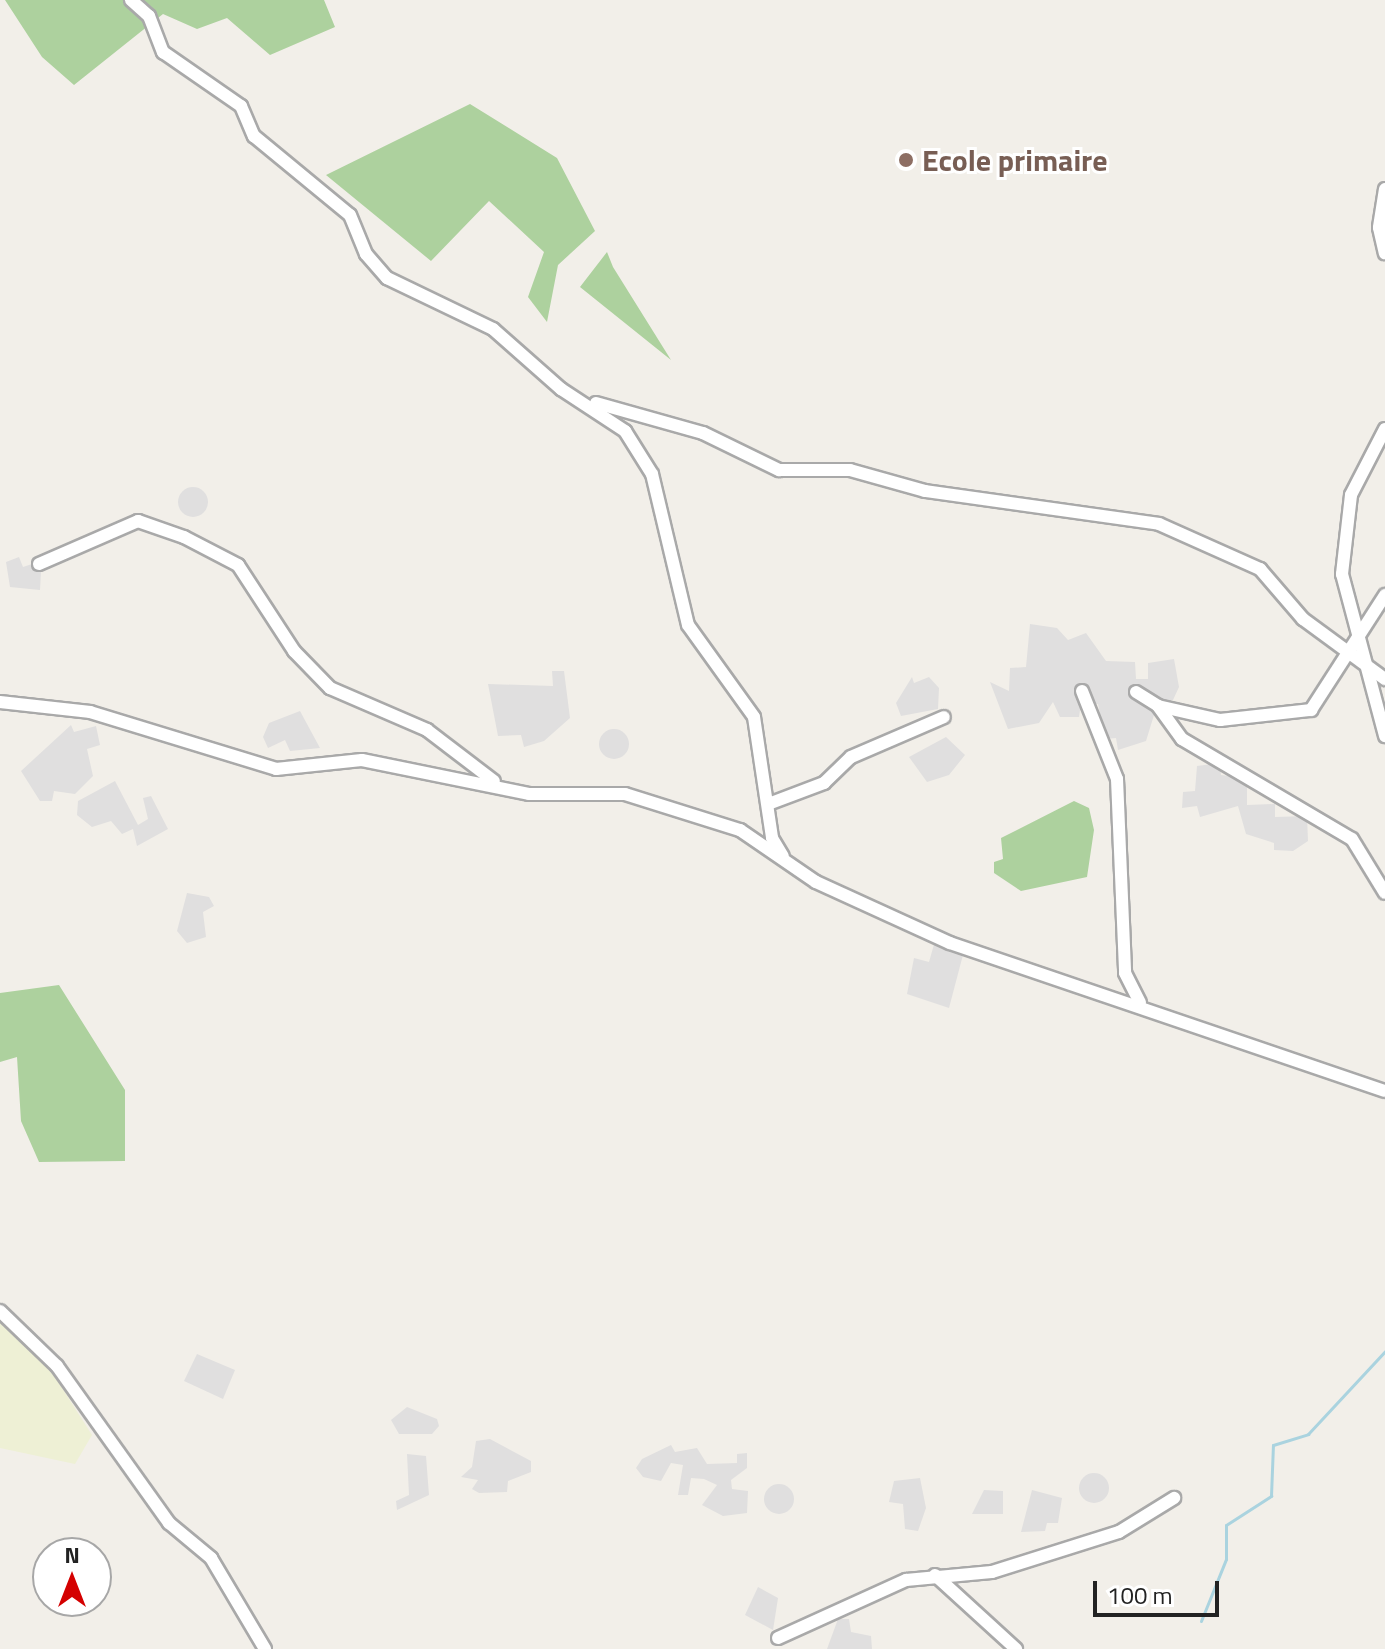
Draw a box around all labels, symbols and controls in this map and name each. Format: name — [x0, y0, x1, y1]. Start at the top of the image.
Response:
place label: Ecole primaire — [922, 142, 1108, 178]
marker: Ecole primaire — [897, 151, 915, 169]
north arrow — [32, 1537, 112, 1617]
text: N — [64, 1538, 80, 1572]
scale bar — [1097, 1565, 1223, 1615]
text: 100 m — [1107, 1577, 1173, 1613]

